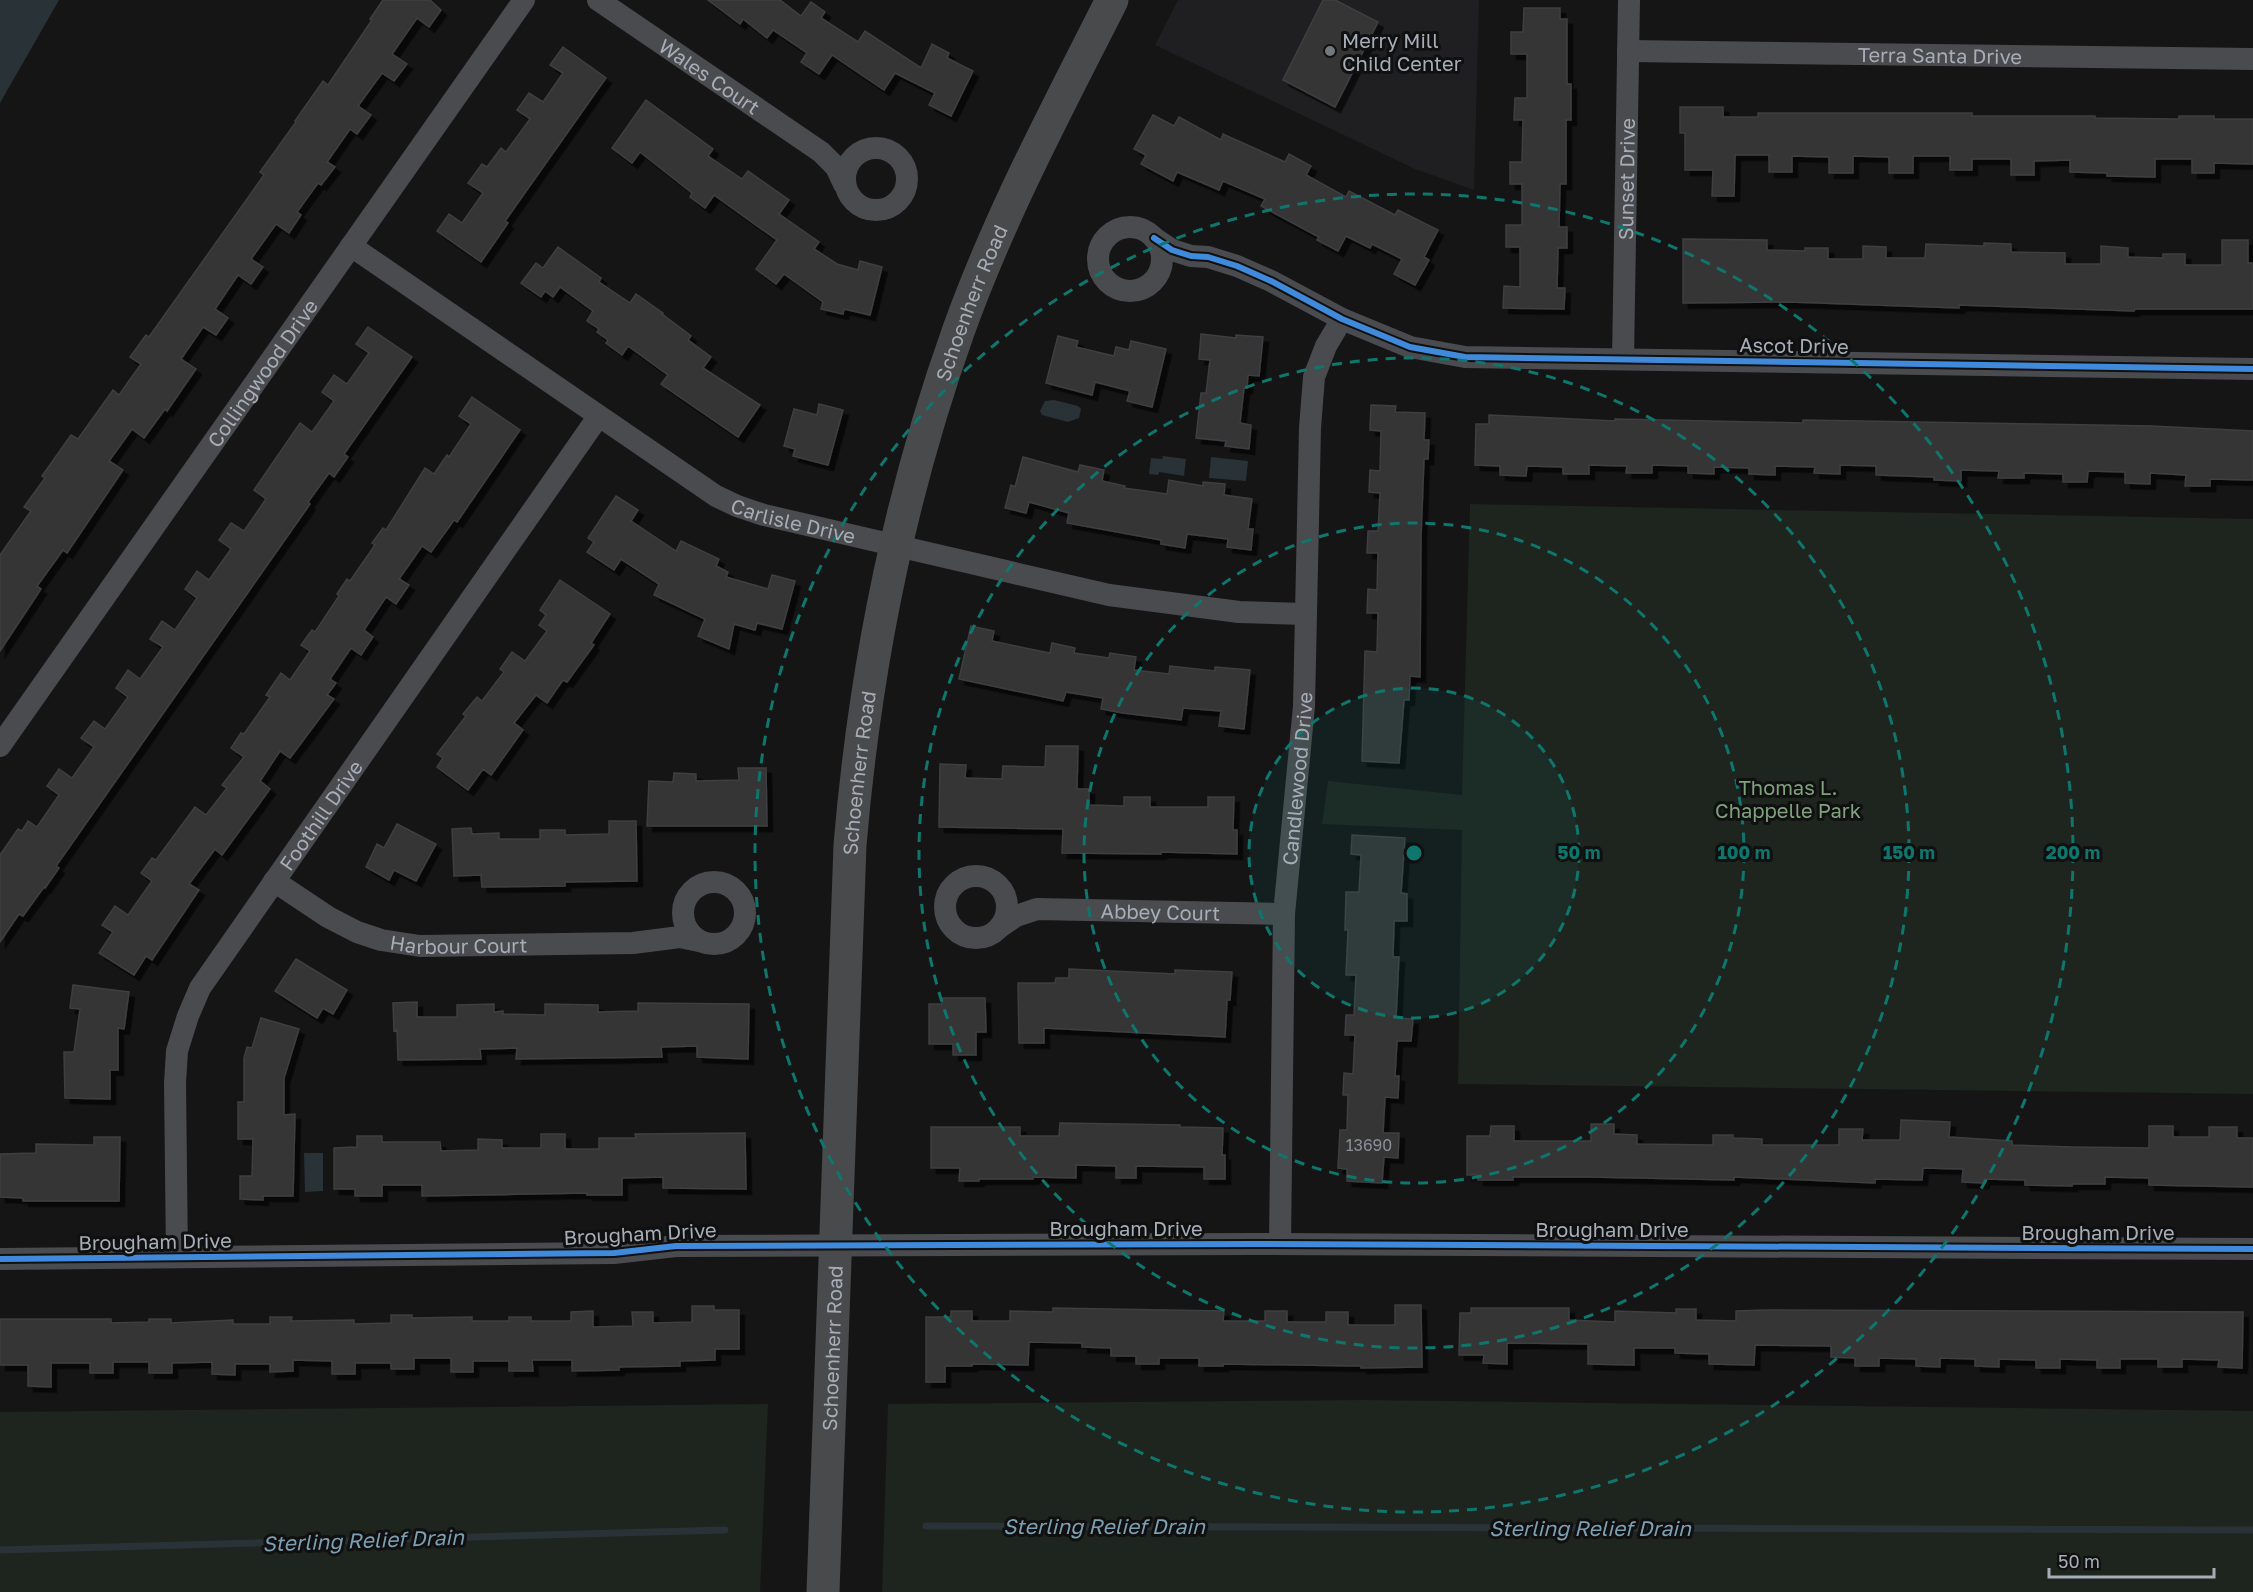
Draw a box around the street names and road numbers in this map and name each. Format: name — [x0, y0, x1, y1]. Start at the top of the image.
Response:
street label: Wales Court — [654, 33, 765, 119]
street label: Terra Santa Drive — [1858, 42, 2022, 68]
street label: Sunset Drive — [1613, 118, 1639, 240]
street label: Schoenherr Road — [930, 221, 1012, 384]
street label: Collingwood Drive — [202, 294, 322, 451]
street label: Ascot Drive — [1739, 332, 1849, 358]
street label: Carlisle Drive — [728, 493, 858, 548]
street label: Schoenherr Road — [838, 689, 880, 856]
street label: Candlewood Drive — [1277, 692, 1316, 866]
street label: Foothill Drive — [274, 755, 367, 875]
street label: Abbey Court — [1101, 898, 1220, 925]
street label: Harbour Court — [388, 930, 528, 958]
street label: Brougham Drive — [1049, 1216, 1203, 1240]
street label: Brougham Drive — [563, 1217, 717, 1249]
street label: Brougham Drive — [1535, 1217, 1689, 1241]
street label: Brougham Drive — [2021, 1220, 2175, 1244]
street label: Brougham Drive — [78, 1228, 232, 1254]
street label: Schoenherr Road — [817, 1265, 847, 1431]

